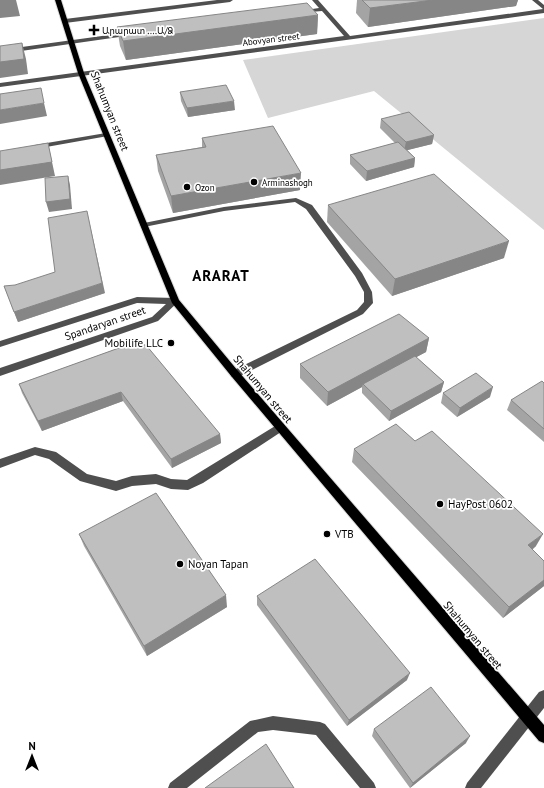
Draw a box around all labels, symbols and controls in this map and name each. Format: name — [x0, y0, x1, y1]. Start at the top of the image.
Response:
marker: Արարատ ....Ա/Ձ — [89, 25, 99, 35]
place label: Արարատ ....Ա/Ձ — [102, 25, 174, 36]
street label: Abovyan street — [242, 30, 300, 48]
street label: Shahumyan street — [88, 69, 132, 153]
marker: Arminashogh — [249, 177, 259, 187]
place label: Arminashogh — [262, 177, 313, 188]
marker: Ozon — [182, 182, 192, 192]
place label: Ozon — [195, 182, 215, 193]
district label: ARARAT — [192, 266, 250, 285]
street label: Spandaryan street — [63, 302, 148, 343]
place label: Mobilife LLC — [105, 336, 163, 350]
marker: Mobilife LLC — [166, 338, 176, 348]
street label: Shahumyan street — [230, 352, 296, 426]
place label: HayPost 0602 — [448, 497, 513, 511]
marker: HayPost 0602 — [435, 499, 445, 509]
place label: VTB — [334, 527, 354, 541]
marker: VTB — [322, 529, 332, 539]
place label: Noyan Tapan — [188, 557, 248, 571]
marker: Noyan Tapan — [175, 559, 185, 569]
street label: Shahumyan street — [440, 598, 506, 672]
north arrow — [12, 736, 52, 776]
text: N — [28, 739, 36, 753]

